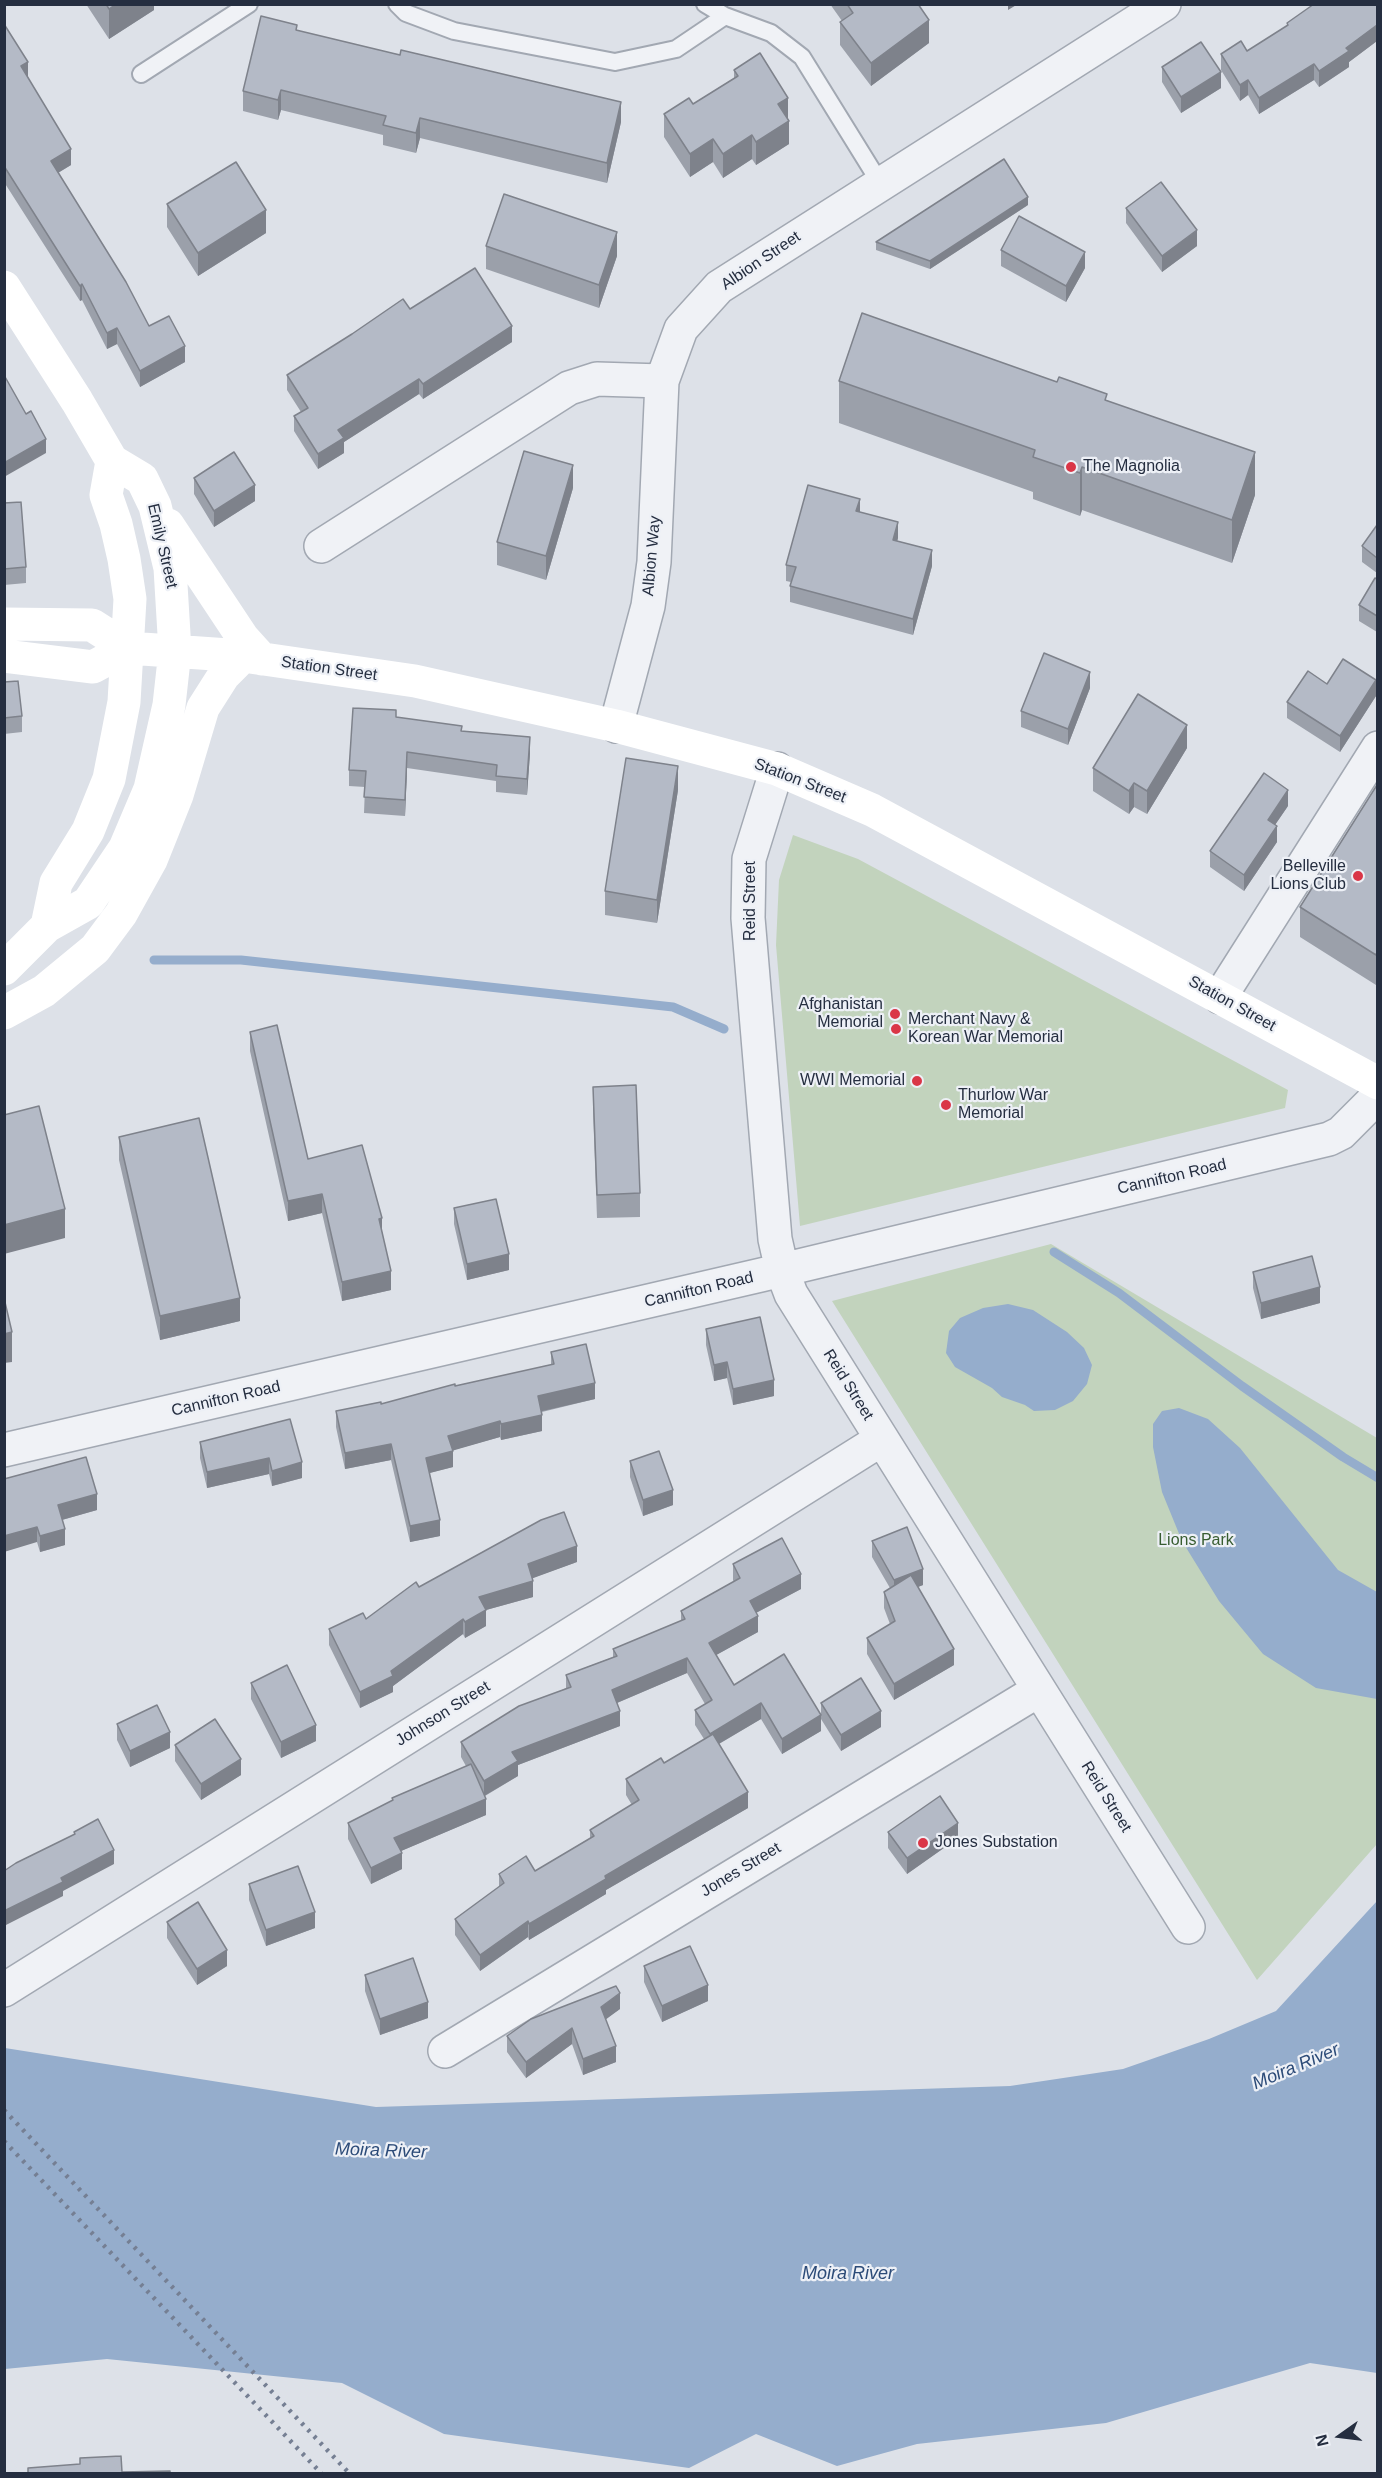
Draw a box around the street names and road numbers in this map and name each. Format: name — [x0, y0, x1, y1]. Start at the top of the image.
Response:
street label: Albion Street — [718, 227, 804, 295]
street label: Emily Street — [143, 502, 181, 590]
street label: Albion Way — [639, 515, 665, 597]
street label: Station Street — [280, 653, 378, 685]
street label: Station Street — [751, 755, 849, 807]
street label: Reid Street — [741, 861, 761, 941]
street label: Station Street — [1185, 972, 1279, 1036]
street label: Cannifton Road — [1116, 1155, 1228, 1199]
street label: Cannifton Road — [643, 1268, 755, 1312]
street label: Reid Street — [819, 1346, 877, 1424]
street label: Cannifton Road — [170, 1377, 282, 1421]
street label: Johnson Street — [392, 1677, 494, 1751]
street label: Reid Street — [1077, 1758, 1135, 1836]
street label: Jones Street — [698, 1839, 784, 1901]

